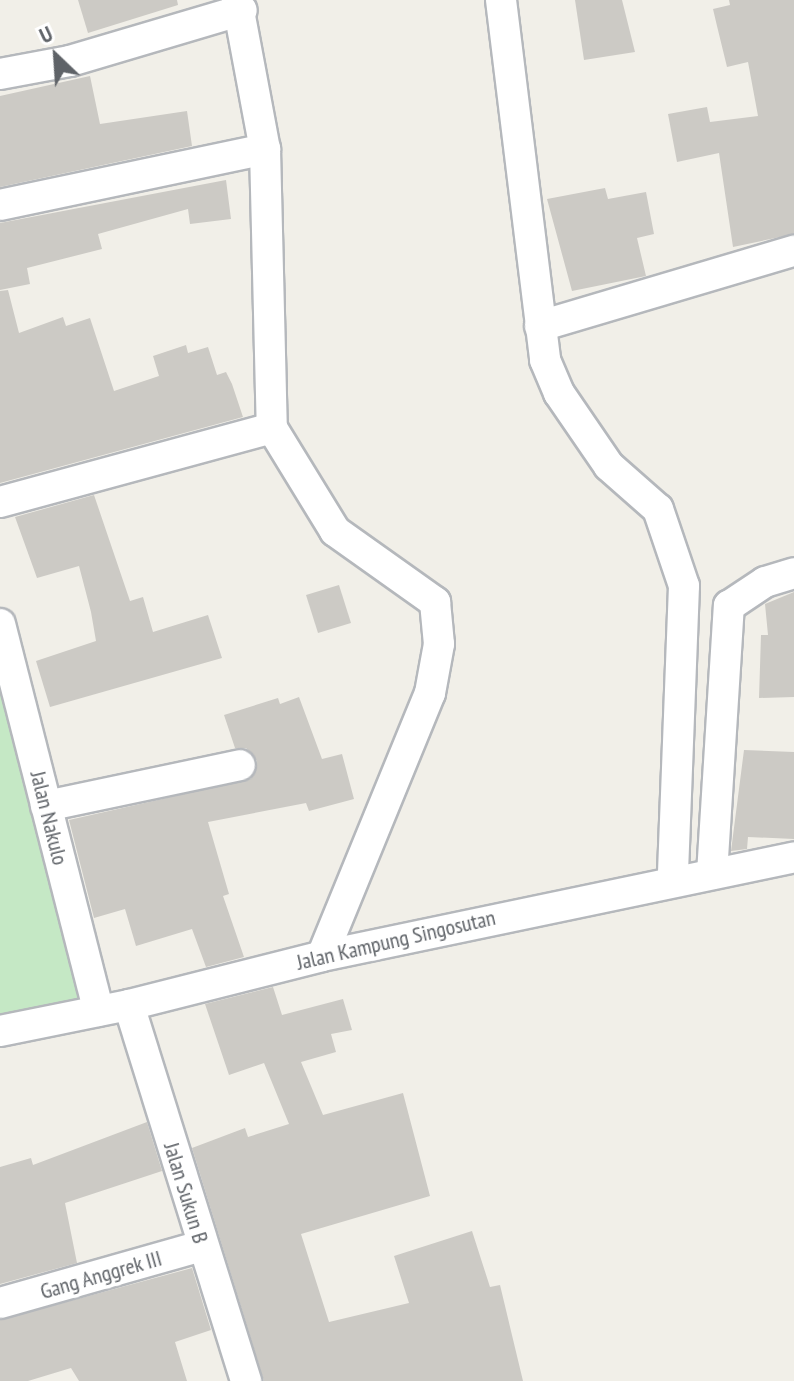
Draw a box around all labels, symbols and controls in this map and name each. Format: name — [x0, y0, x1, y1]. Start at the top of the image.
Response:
north arrow — [16, 16, 96, 96]
text: U — [35, 19, 57, 49]
street label: Jalan Nakulo — [25, 768, 73, 868]
street label: Jalan Kampung Singosutan — [294, 904, 498, 976]
street label: Jalan Sukun B — [158, 1139, 214, 1247]
street label: Gang Anggrek III — [37, 1245, 165, 1305]

